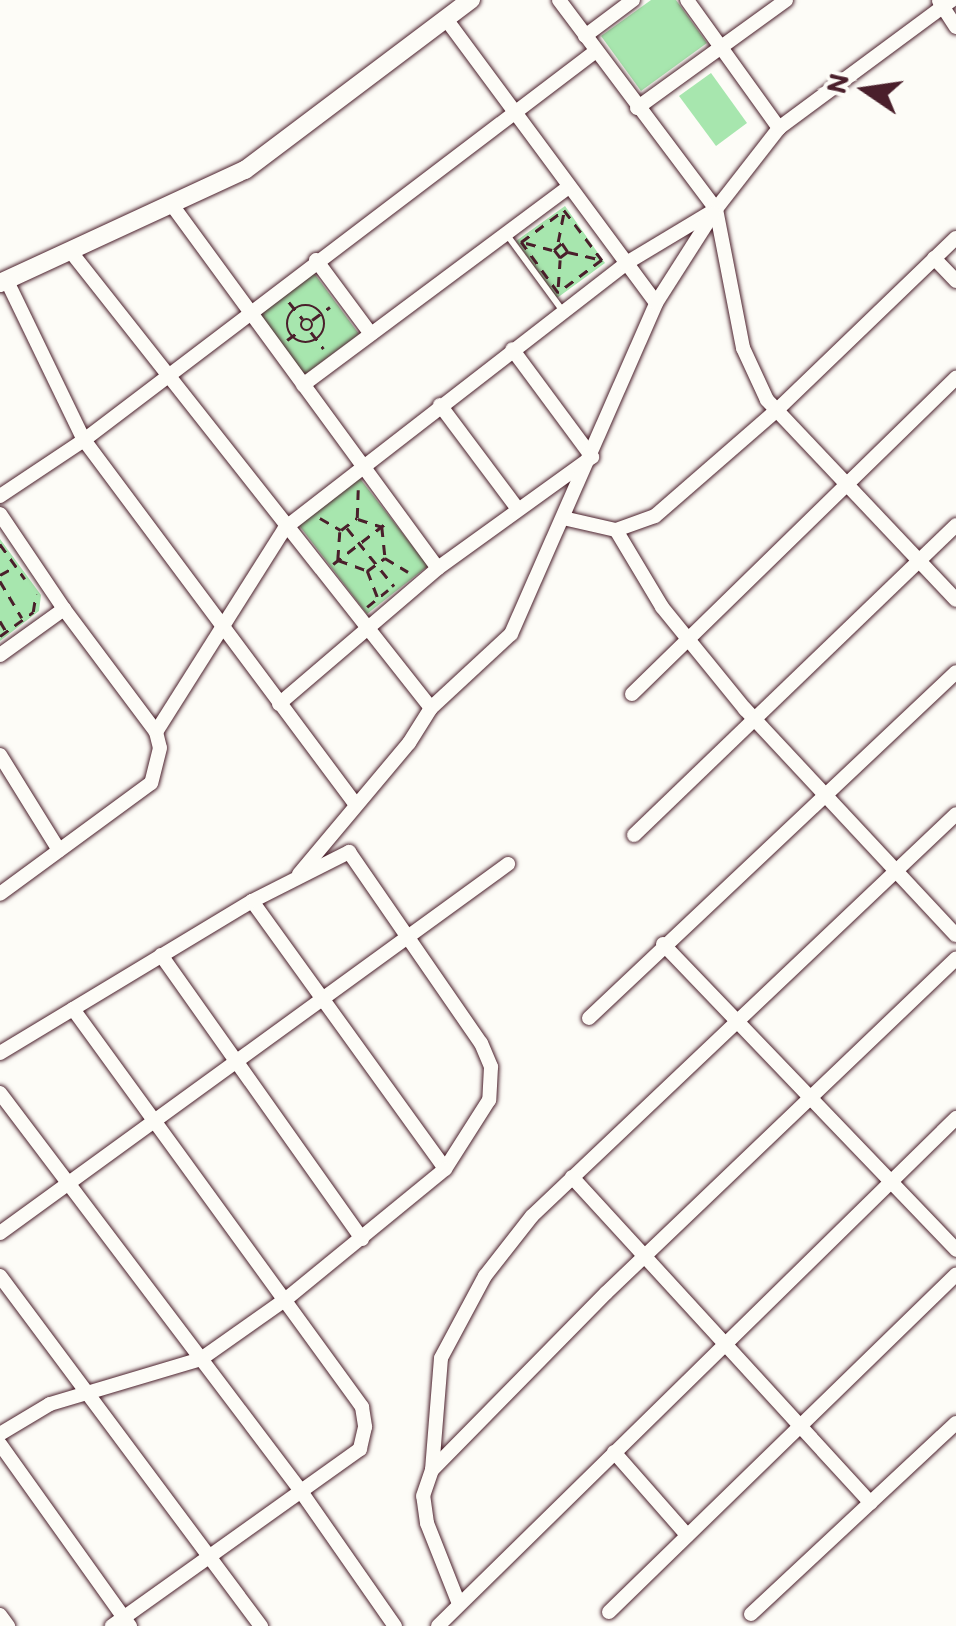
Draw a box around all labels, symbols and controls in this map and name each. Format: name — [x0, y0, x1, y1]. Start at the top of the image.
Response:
north arrow — [816, 40, 916, 140]
text: N — [818, 70, 855, 96]

